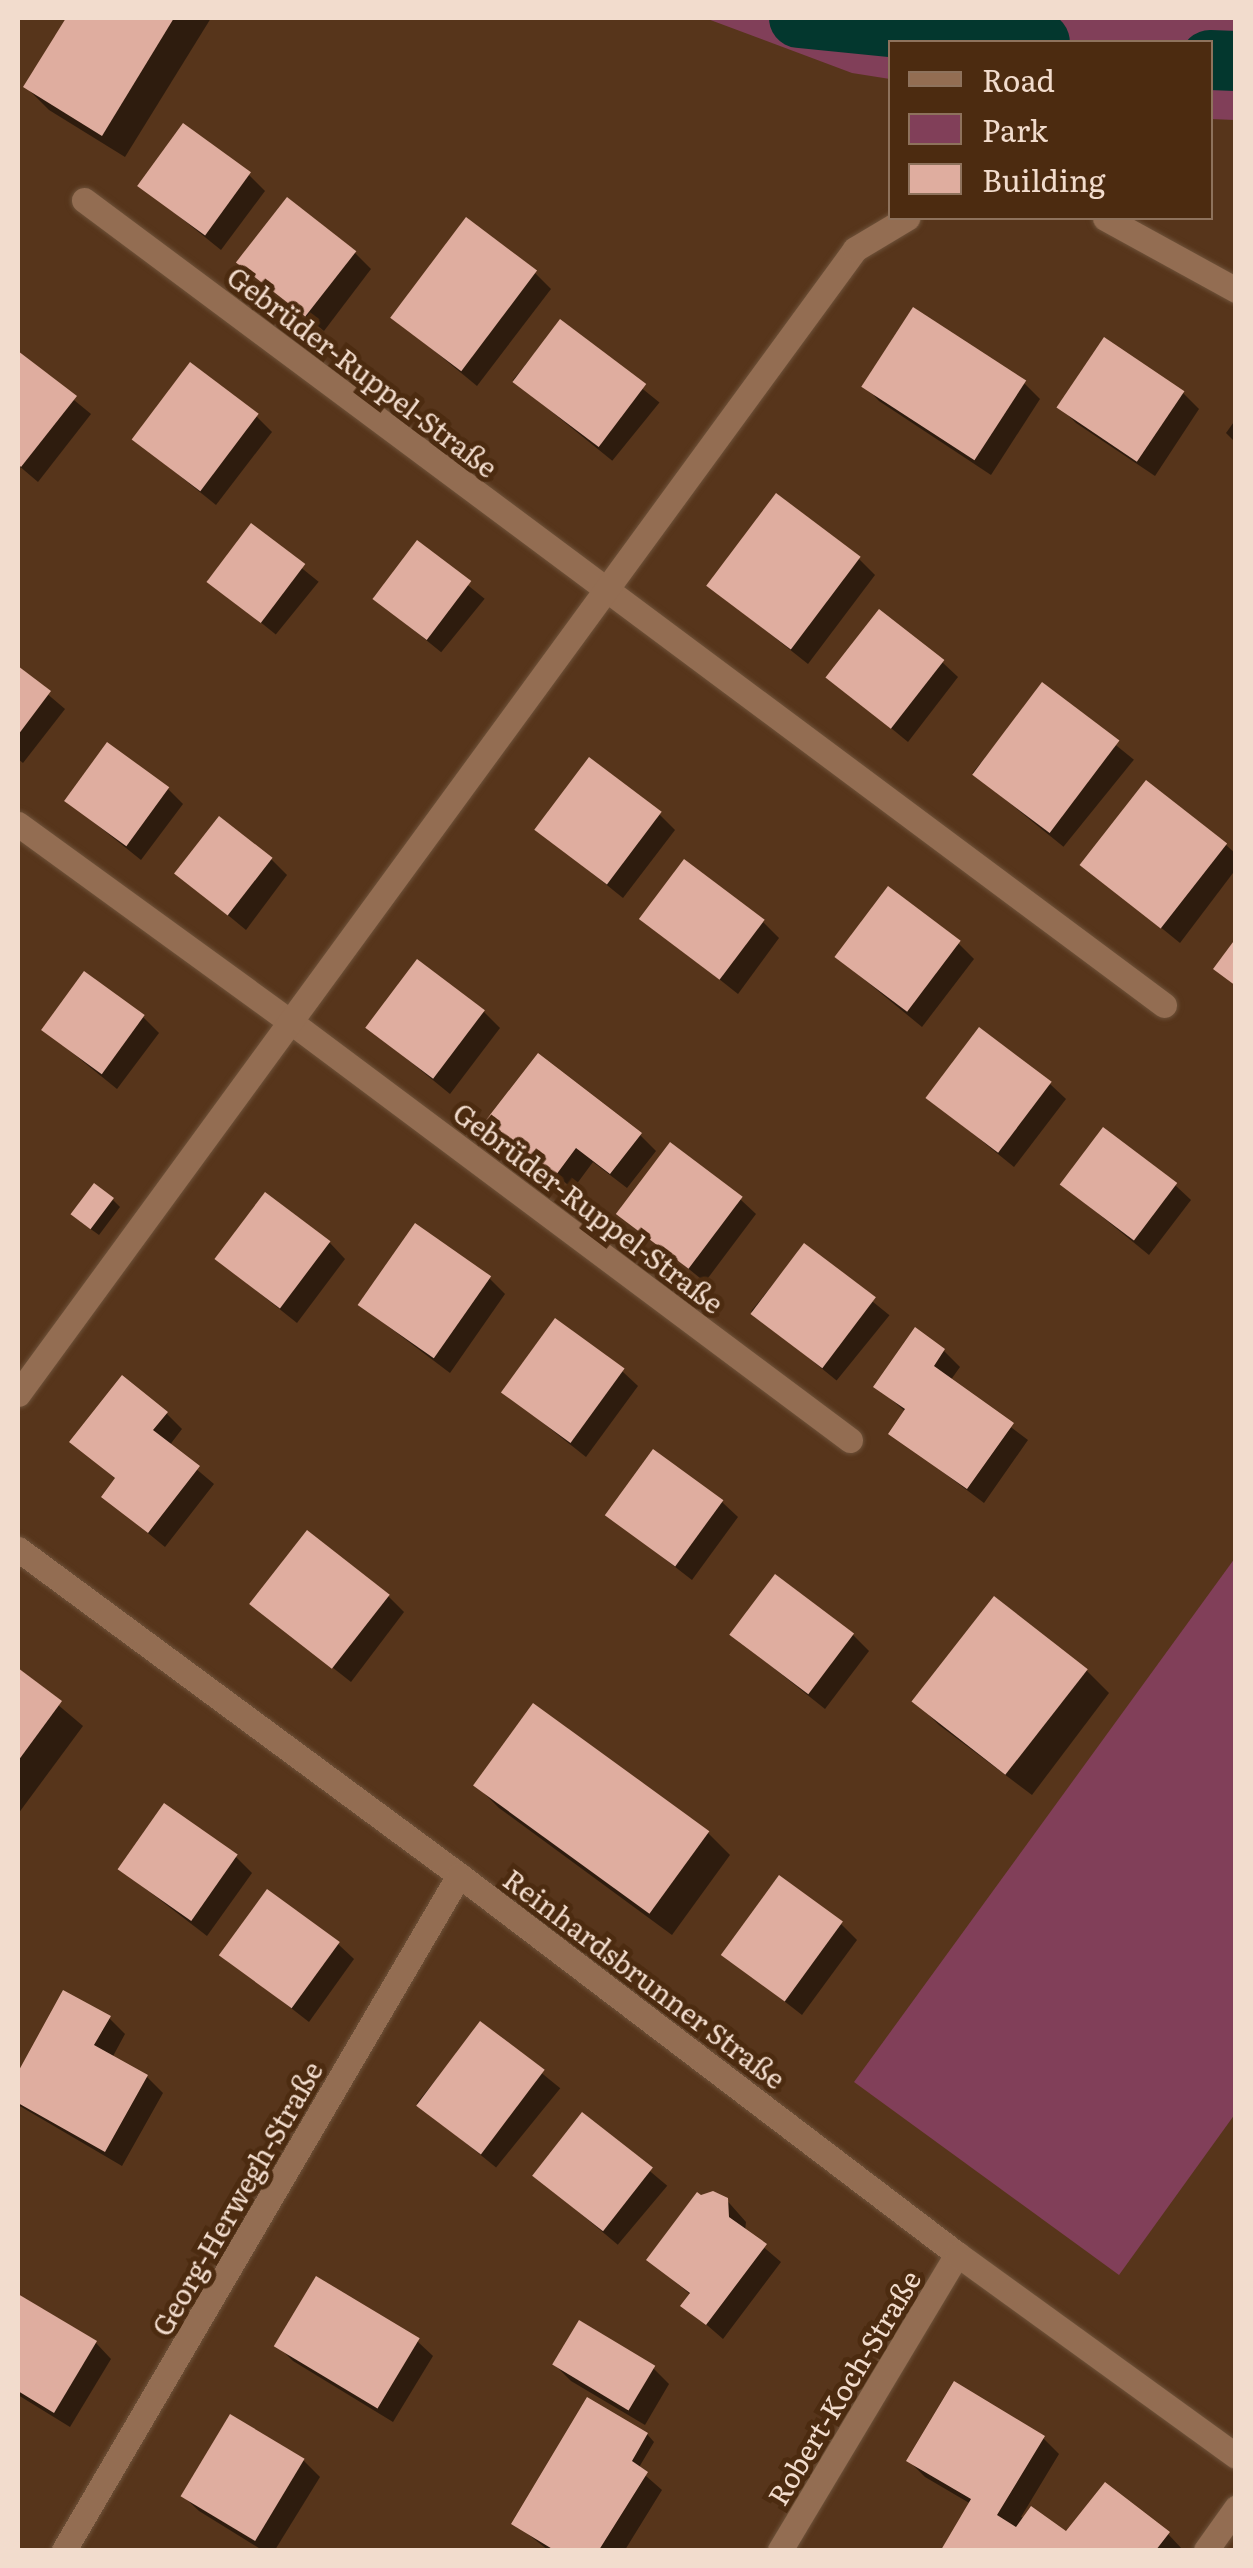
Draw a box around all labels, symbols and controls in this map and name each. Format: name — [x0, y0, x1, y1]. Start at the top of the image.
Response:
legend — [888, 40, 1213, 220]
text: Road — [982, 57, 1055, 101]
text: Park — [982, 107, 1048, 151]
text: Building — [982, 157, 1106, 201]
street label: Gebrüder-Ruppel-Straße — [221, 258, 505, 484]
street label: Gebrüder-Ruppel-Straße — [447, 1094, 731, 1320]
street label: Reinhardsbrunner Straße — [498, 1861, 792, 2095]
street label: Georg-Herwegh-Straße — [144, 2055, 328, 2341]
street label: Robert-Koch-Straße — [760, 2263, 926, 2511]

